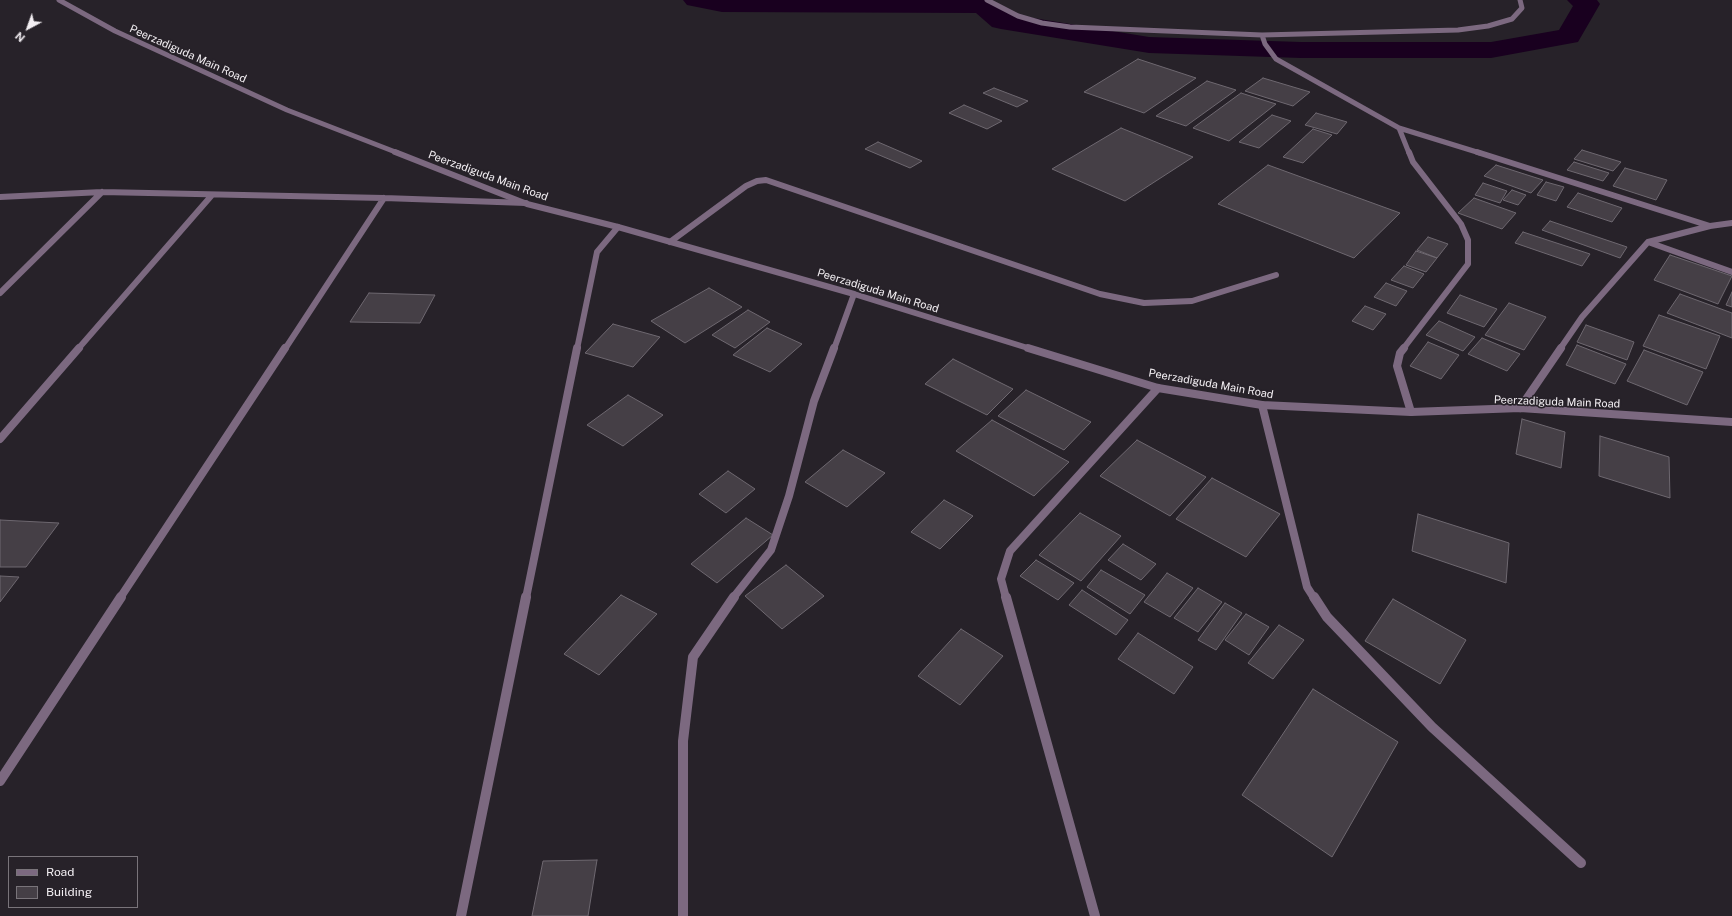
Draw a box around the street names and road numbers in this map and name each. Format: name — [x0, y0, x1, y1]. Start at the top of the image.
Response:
street label: Peerzadiguda Main Road — [128, 22, 248, 86]
street label: Peerzadiguda Main Road — [426, 148, 550, 204]
street label: Peerzadiguda Main Road — [816, 266, 940, 316]
street label: Peerzadiguda Main Road — [1148, 367, 1274, 401]
street label: Peerzadiguda Main Road — [1494, 393, 1620, 411]

